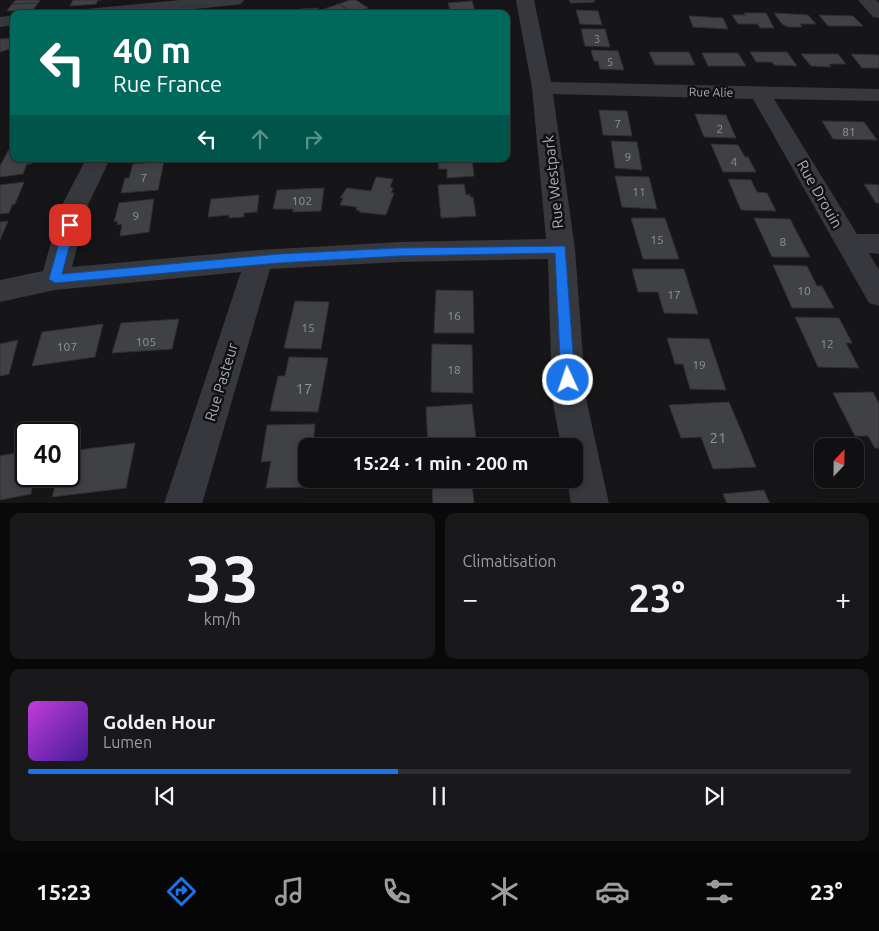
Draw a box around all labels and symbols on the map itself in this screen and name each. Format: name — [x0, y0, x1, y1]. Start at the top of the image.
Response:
house number: 3 — [594, 33, 600, 45]
house number: 5 — [607, 56, 613, 68]
street label: Rue Alie — [689, 85, 733, 99]
house number: 7 — [615, 117, 621, 130]
house number: 2 — [717, 122, 723, 135]
house number: 81 — [842, 125, 856, 138]
street label: Rue Westpark — [540, 134, 566, 229]
house number: 9 — [625, 150, 631, 163]
house number: 4 — [731, 155, 738, 168]
street label: Rue Drouin — [794, 157, 846, 231]
house number: 7 — [141, 171, 147, 184]
house number: 11 — [632, 185, 646, 198]
house number: 102 — [292, 194, 312, 207]
pin — [49, 204, 91, 246]
house number: 9 — [133, 209, 139, 222]
house number: 15 — [650, 233, 664, 246]
house number: 8 — [780, 235, 787, 248]
house number: 10 — [797, 284, 811, 297]
house number: 17 — [667, 288, 681, 301]
house number: 16 — [447, 309, 461, 322]
house number: 15 — [301, 321, 315, 334]
house number: 105 — [136, 335, 156, 348]
house number: 12 — [820, 337, 834, 350]
house number: 107 — [57, 340, 77, 353]
street label: Rue Pasteur — [201, 340, 241, 423]
position arrow — [541, 353, 593, 405]
house number: 19 — [692, 358, 706, 371]
house number: 18 — [447, 363, 461, 376]
house number: 17 — [296, 380, 312, 397]
speed limit sign: 40 — [15, 422, 80, 487]
house number: 21 — [710, 429, 726, 446]
north arrow — [814, 438, 864, 488]

